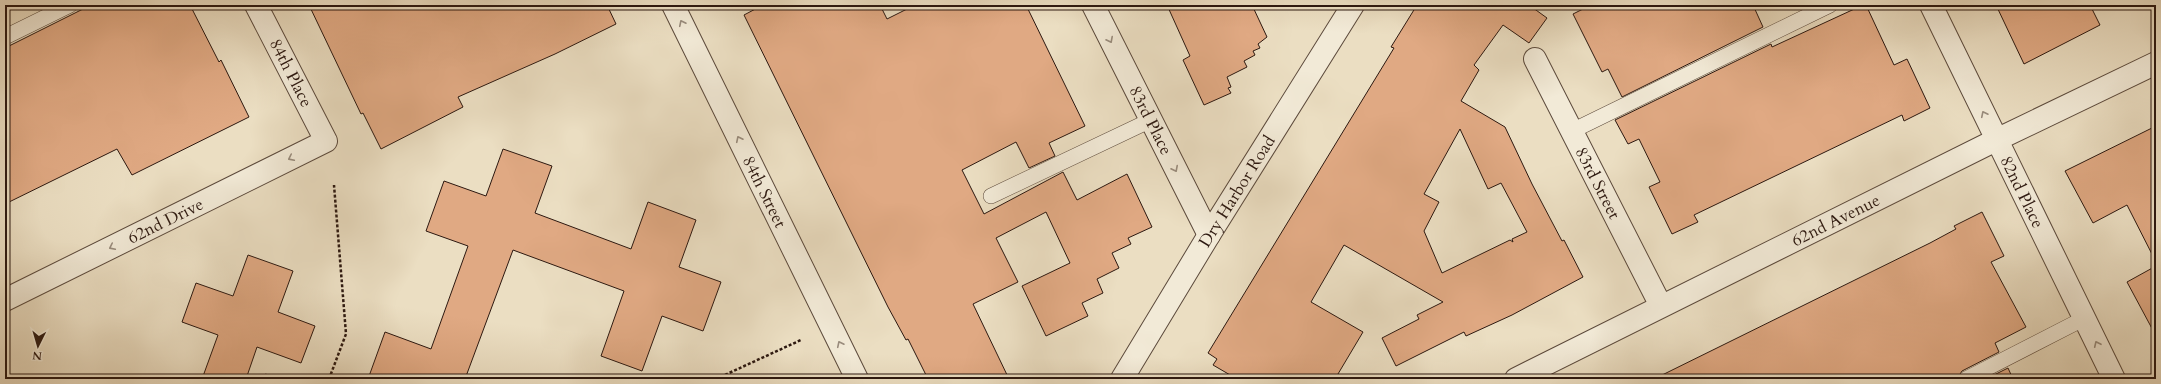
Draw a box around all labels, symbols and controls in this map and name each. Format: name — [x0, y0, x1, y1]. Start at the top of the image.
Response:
one-way arrow — [679, 19, 687, 27]
street label: 84th Place — [264, 35, 318, 111]
one-way arrow — [1106, 36, 1113, 43]
street label: 83rd Place — [1124, 82, 1178, 159]
one-way arrow — [1981, 111, 1989, 119]
street label: Dry Harbor Road — [1193, 131, 1280, 251]
one-way arrow — [737, 136, 744, 144]
street label: 83rd Street — [1570, 143, 1626, 223]
street label: 84th Street — [737, 152, 793, 232]
street label: 82nd Place — [1995, 152, 2050, 232]
one-way arrow — [288, 153, 296, 161]
one-way arrow — [1170, 164, 1178, 172]
street label: 62nd Avenue — [1788, 188, 1884, 252]
street label: 62nd Drive — [124, 192, 207, 249]
one-way arrow — [109, 242, 117, 250]
north arrow — [18, 326, 58, 366]
one-way arrow — [2094, 340, 2102, 348]
one-way arrow — [837, 341, 845, 348]
text: N — [31, 348, 43, 363]

